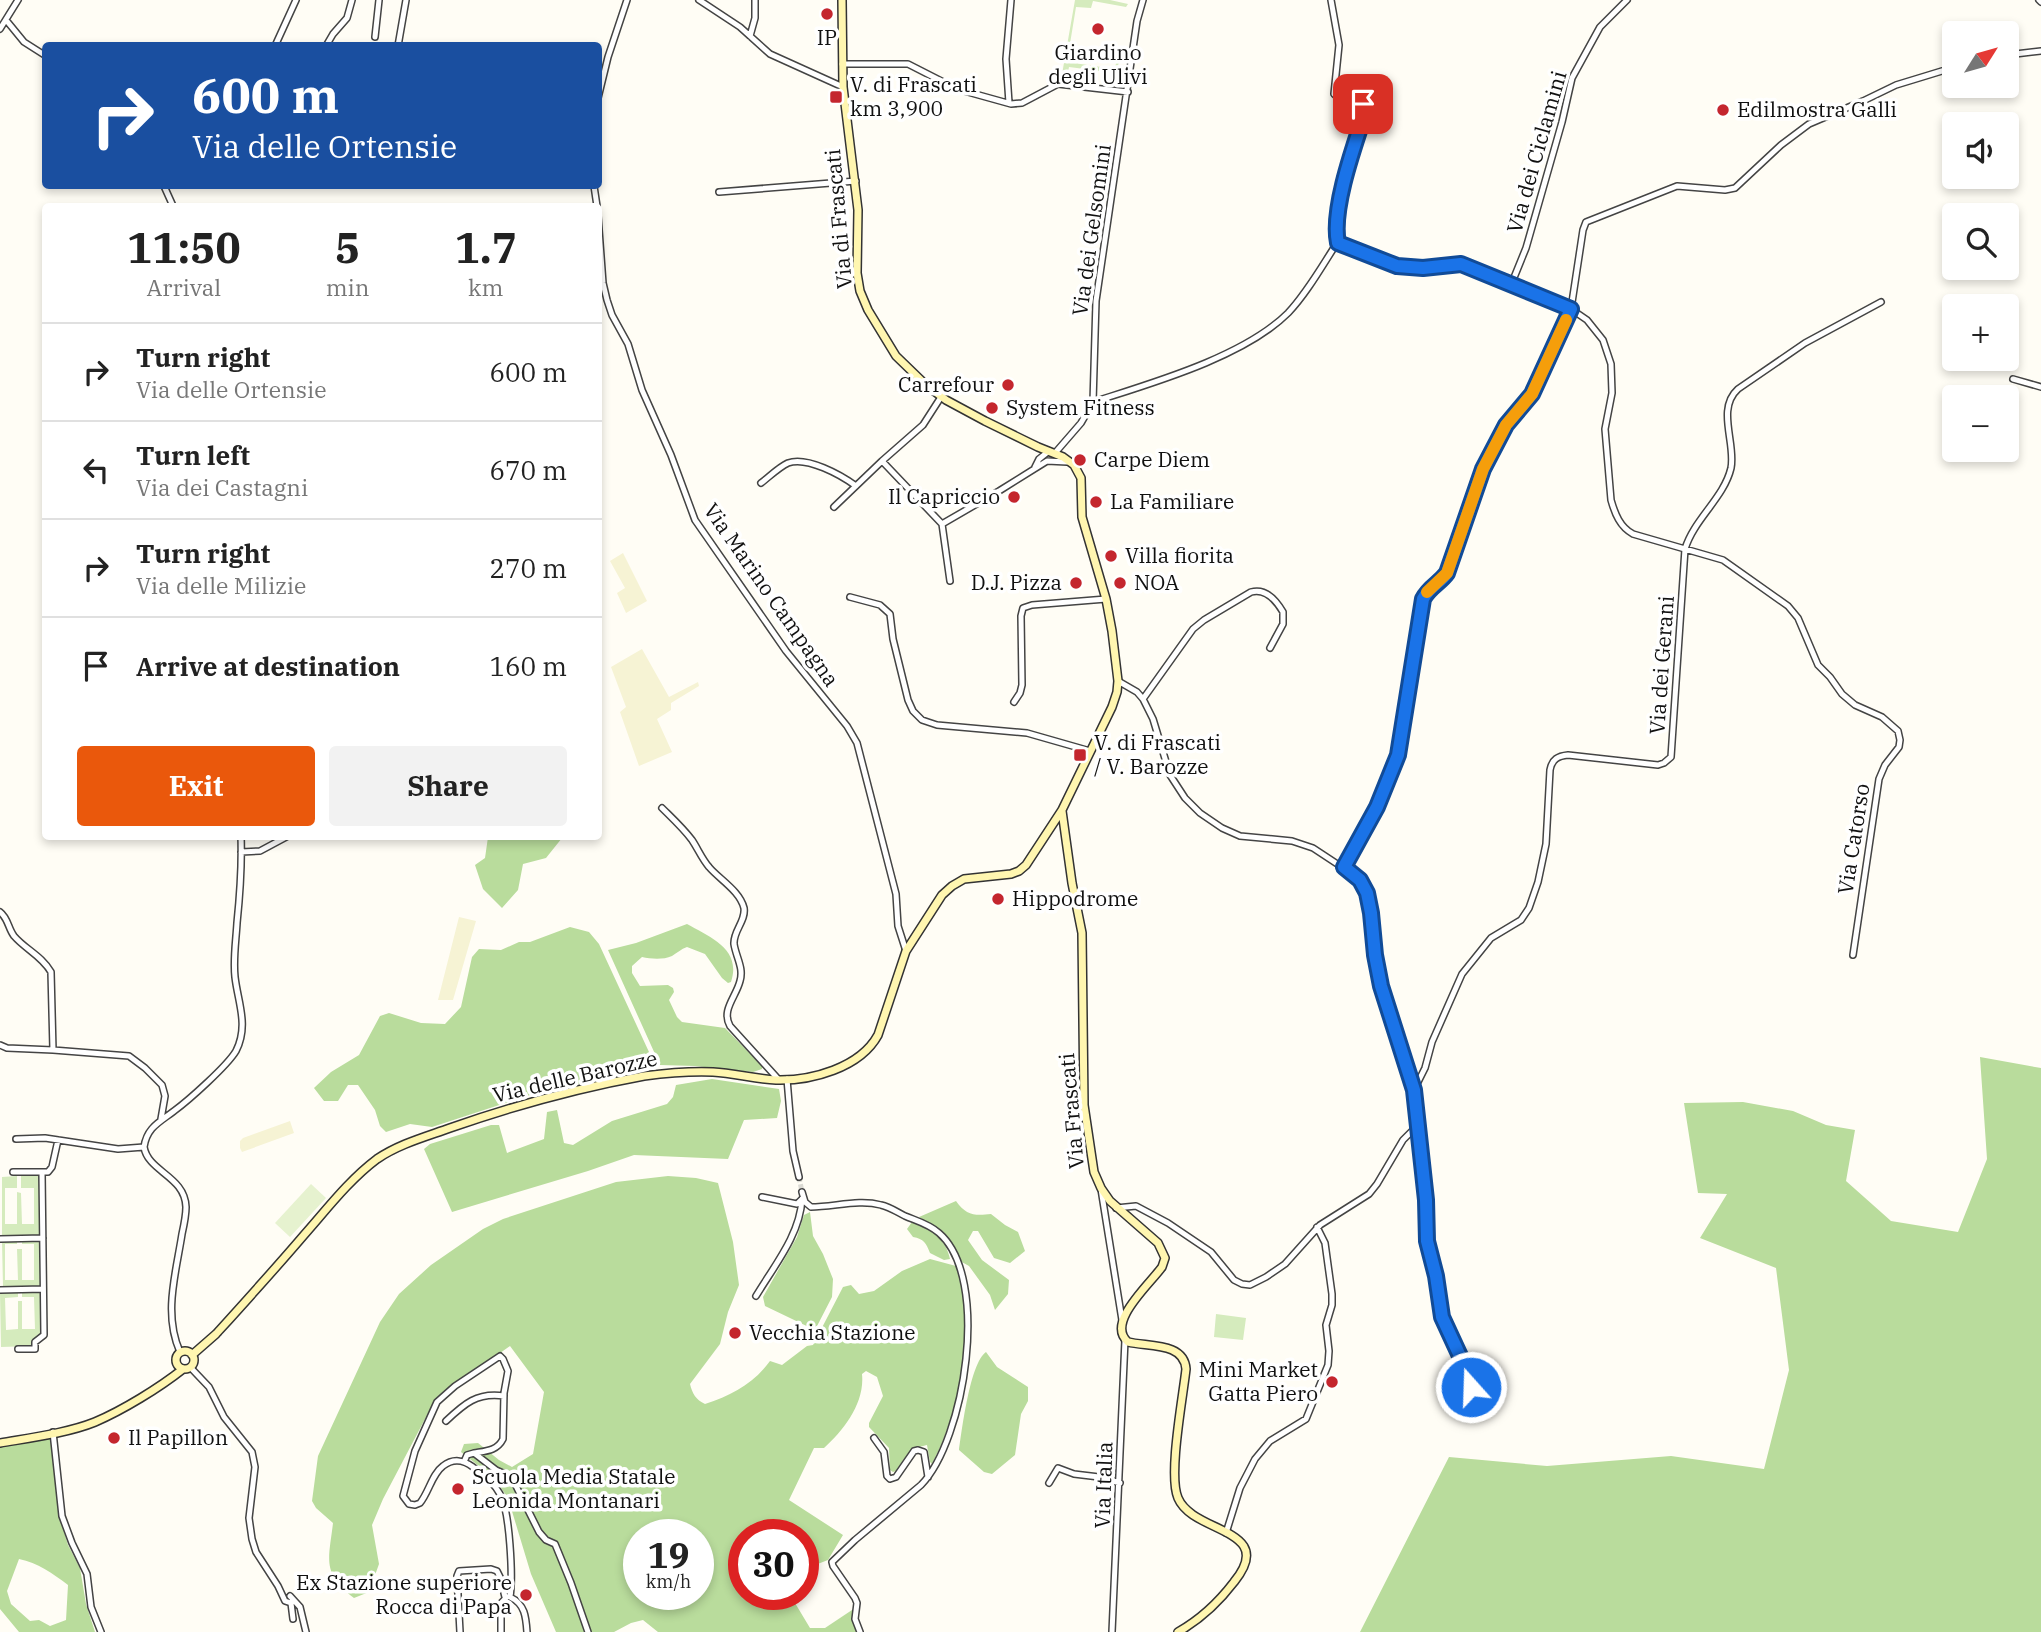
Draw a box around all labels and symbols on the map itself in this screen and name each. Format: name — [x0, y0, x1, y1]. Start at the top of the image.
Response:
marker: IP — [819, 6, 835, 22]
marker: Giardino degli Ulivi — [1090, 21, 1106, 37]
north arrow — [1942, 21, 2020, 98]
place label: IP — [817, 23, 837, 51]
place label: Giardino degli Ulivi — [1048, 38, 1148, 90]
street label: Via dei Ciclamini — [1499, 67, 1573, 236]
place label: V. di Frascati km 3,900 — [850, 70, 977, 122]
pin — [1333, 74, 1393, 134]
marker: V. di Frascati km 3,900 — [828, 89, 844, 105]
place label: Edilmostra Galli — [1737, 95, 1897, 123]
marker: Edilmostra Galli — [1715, 102, 1731, 118]
street label: Via dei Gelsomini — [1065, 142, 1117, 318]
street label: Via di Frascati — [818, 148, 858, 290]
place label: Carrefour — [898, 370, 995, 398]
marker: Carrefour — [1000, 377, 1016, 393]
place label: System Fitness — [1006, 393, 1155, 421]
marker: System Fitness — [984, 400, 1000, 416]
place label: Carpe Diem — [1094, 445, 1210, 473]
marker: Carpe Diem — [1072, 452, 1088, 468]
place label: Il Capriccio — [888, 482, 1000, 510]
place label: La Familiare — [1110, 487, 1234, 515]
marker: Il Capriccio — [1006, 489, 1022, 505]
marker: La Familiare — [1088, 494, 1104, 510]
street label: Via Marino Campagna — [698, 497, 846, 692]
place label: Villa fiorita — [1125, 541, 1234, 569]
marker: Villa fiorita — [1103, 548, 1119, 564]
place label: D.J. Pizza — [971, 568, 1062, 596]
place label: NOA — [1134, 568, 1180, 596]
marker: D.J. Pizza — [1068, 575, 1084, 591]
marker: NOA — [1112, 575, 1128, 591]
street label: Via dei Gerani — [1642, 595, 1680, 735]
place label: V. di Frascati / V. Barozze — [1094, 728, 1221, 780]
marker: V. di Frascati / V. Barozze — [1072, 747, 1088, 763]
street label: Via Catorso — [1830, 781, 1876, 896]
place label: Hippodrome — [1012, 884, 1138, 912]
marker: Hippodrome — [990, 891, 1006, 907]
street label: Via delle Barozze — [490, 1043, 660, 1109]
street label: Via Frascati — [1052, 1052, 1090, 1170]
place label: Vecchia Stazione — [749, 1318, 916, 1346]
marker: Vecchia Stazione — [727, 1325, 743, 1341]
position arrow — [1434, 1350, 1508, 1424]
place label: Mini Market Gatta Piero — [1198, 1355, 1318, 1407]
marker: Mini Market Gatta Piero — [1324, 1374, 1340, 1390]
place label: Il Papillon — [128, 1423, 228, 1451]
marker: Il Papillon — [106, 1430, 122, 1446]
street label: Via Italia — [1087, 1441, 1119, 1529]
place label: Scuola Media Statale Leonida Montanari — [472, 1462, 676, 1514]
marker: Scuola Media Statale Leonida Montanari — [450, 1481, 466, 1497]
speed limit sign: 30 — [728, 1519, 819, 1610]
place label: Ex Stazione superiore Rocca di Papa — [296, 1568, 512, 1620]
marker: Ex Stazione superiore Rocca di Papa — [518, 1587, 534, 1603]

